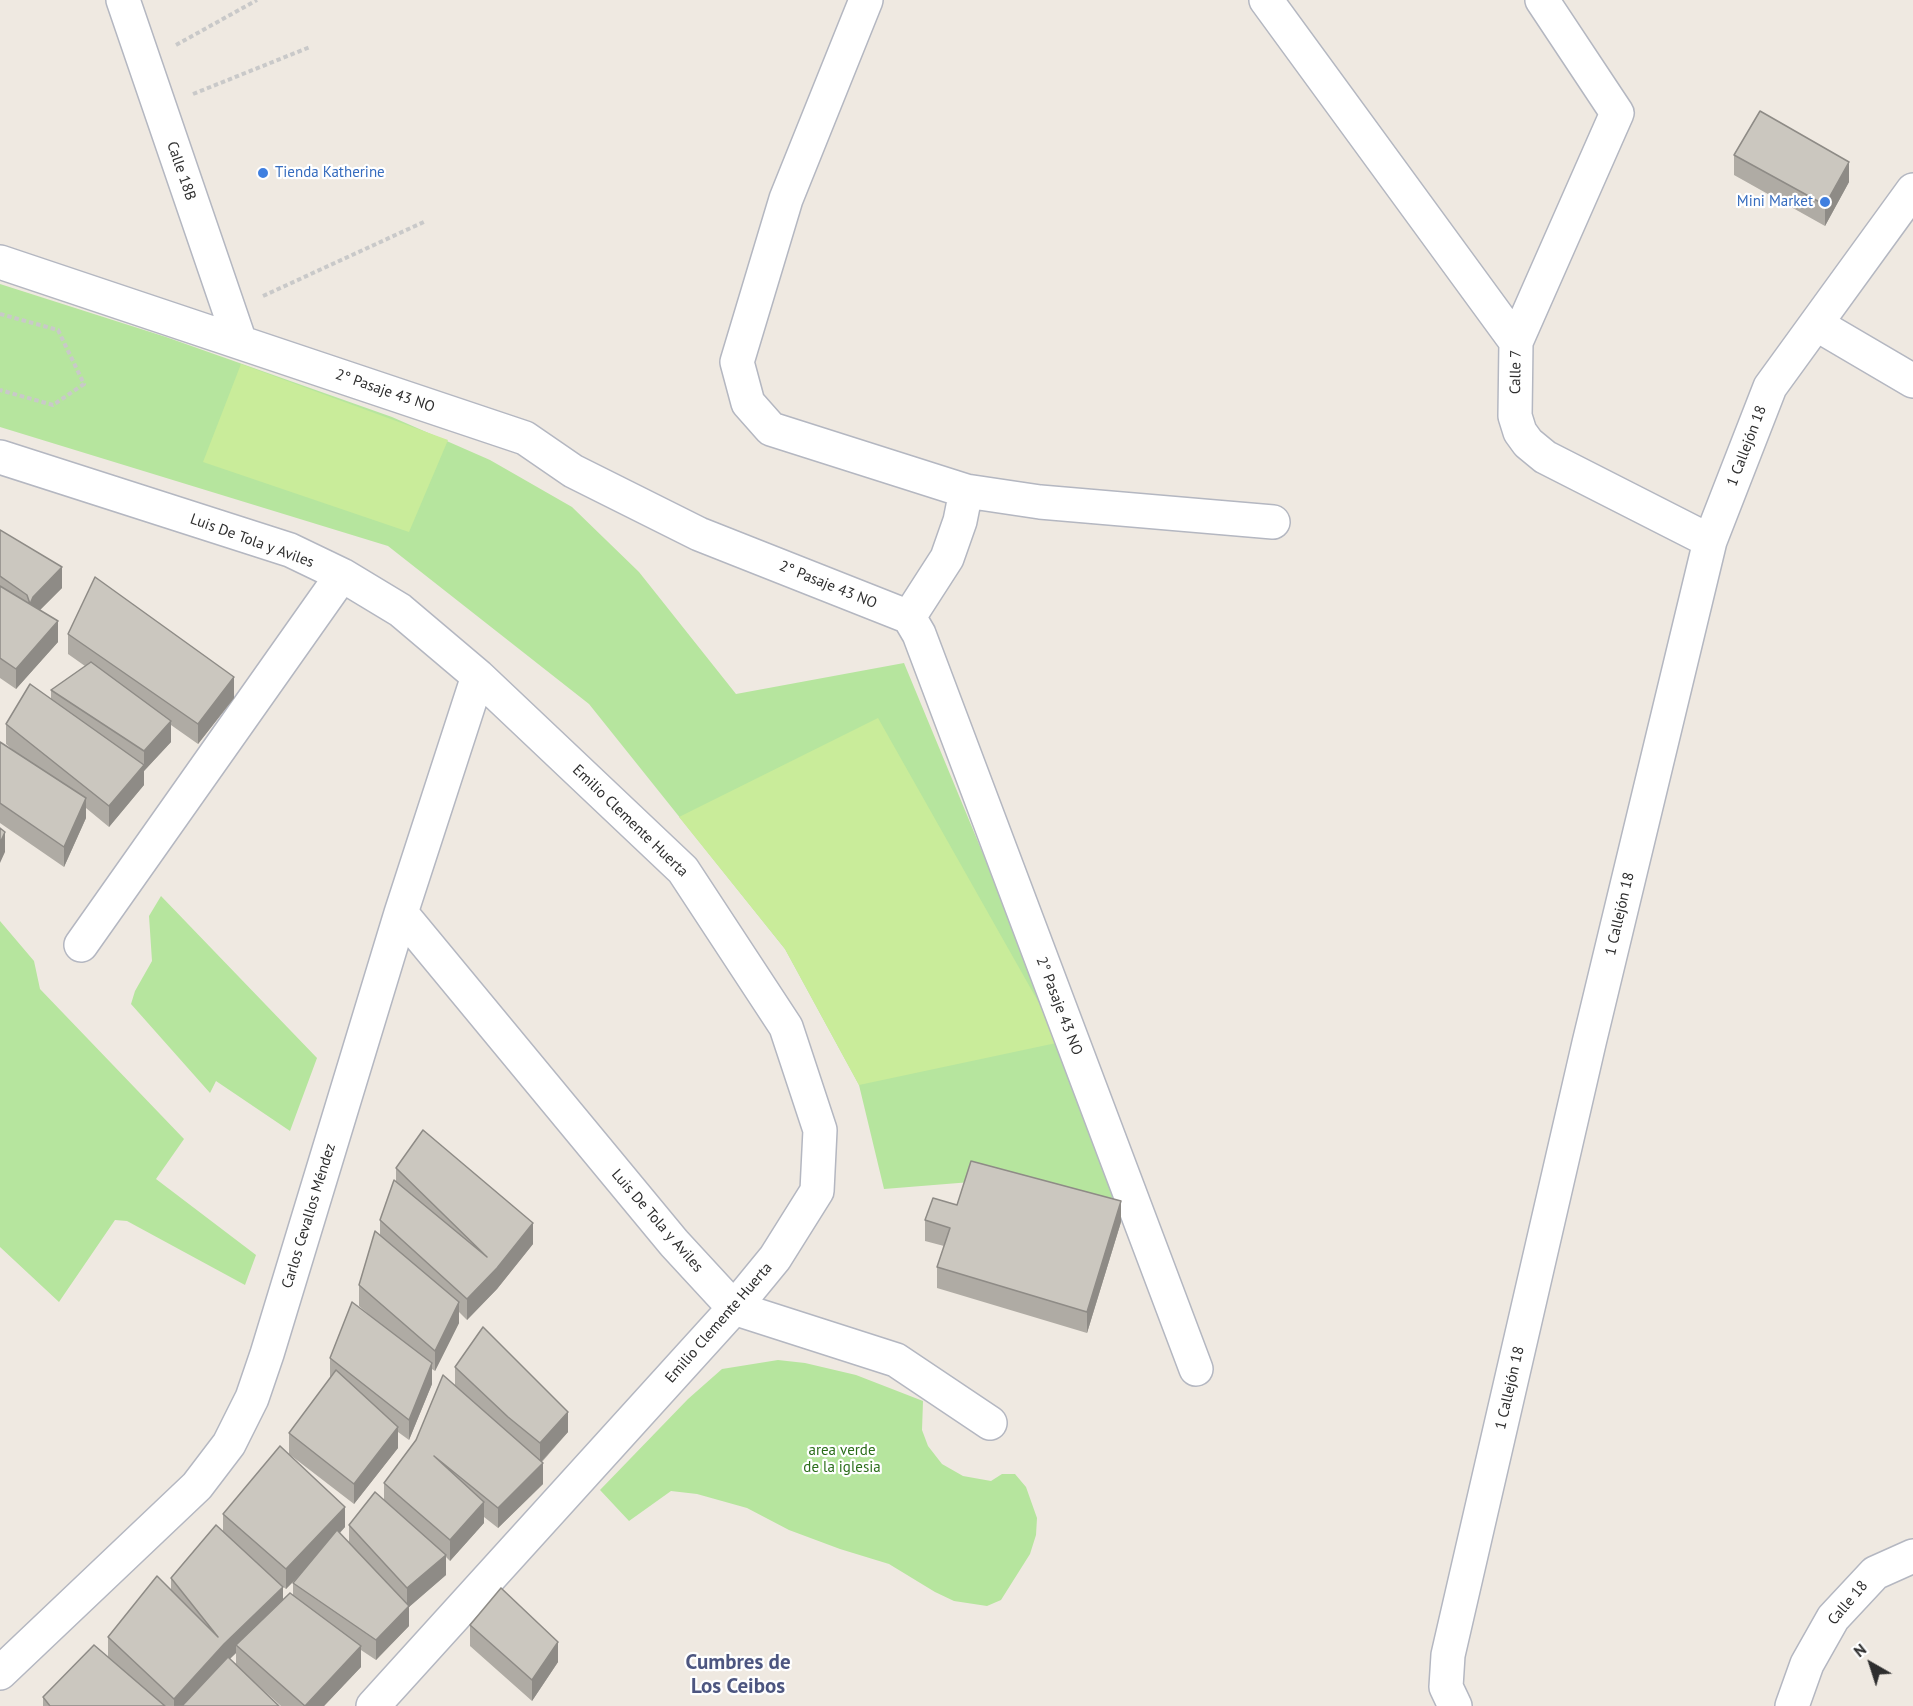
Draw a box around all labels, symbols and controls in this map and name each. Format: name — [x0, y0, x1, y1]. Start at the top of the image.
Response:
street label: Calle 18B — [163, 139, 199, 203]
place label: Tienda Katherine — [275, 164, 385, 182]
marker: Tienda Katherine — [256, 166, 270, 180]
place label: Mini Market — [1737, 193, 1813, 211]
marker: Mini Market — [1818, 195, 1832, 209]
street label: Calle 7 — [1507, 350, 1525, 394]
street label: 2° Pasaje 43 NO — [333, 366, 437, 416]
street label: 1 Callejón 18 — [1723, 403, 1771, 489]
street label: Luis De Tola y Aviles — [188, 510, 316, 572]
street label: 2° Pasaje 43 NO — [776, 557, 880, 613]
street label: Emilio Clemente Huerta — [568, 761, 692, 881]
street label: 1 Callejón 18 — [1602, 871, 1638, 957]
street label: 2° Pasaje 43 NO — [1032, 954, 1086, 1058]
street label: Carlos Cevallos Méndez — [278, 1141, 340, 1291]
street label: Luis De Tola y Aviles — [607, 1166, 707, 1276]
street label: Emilio Clemente Huerta — [662, 1259, 776, 1387]
street label: 1 Callejón 18 — [1492, 1345, 1528, 1431]
park label: area verde de la iglesia — [803, 1442, 881, 1477]
street label: Calle 18 — [1824, 1577, 1872, 1629]
north arrow — [1841, 1634, 1901, 1694]
text: N — [1849, 1639, 1870, 1661]
district label: Cumbres de Los Ceibos — [685, 1650, 791, 1700]

